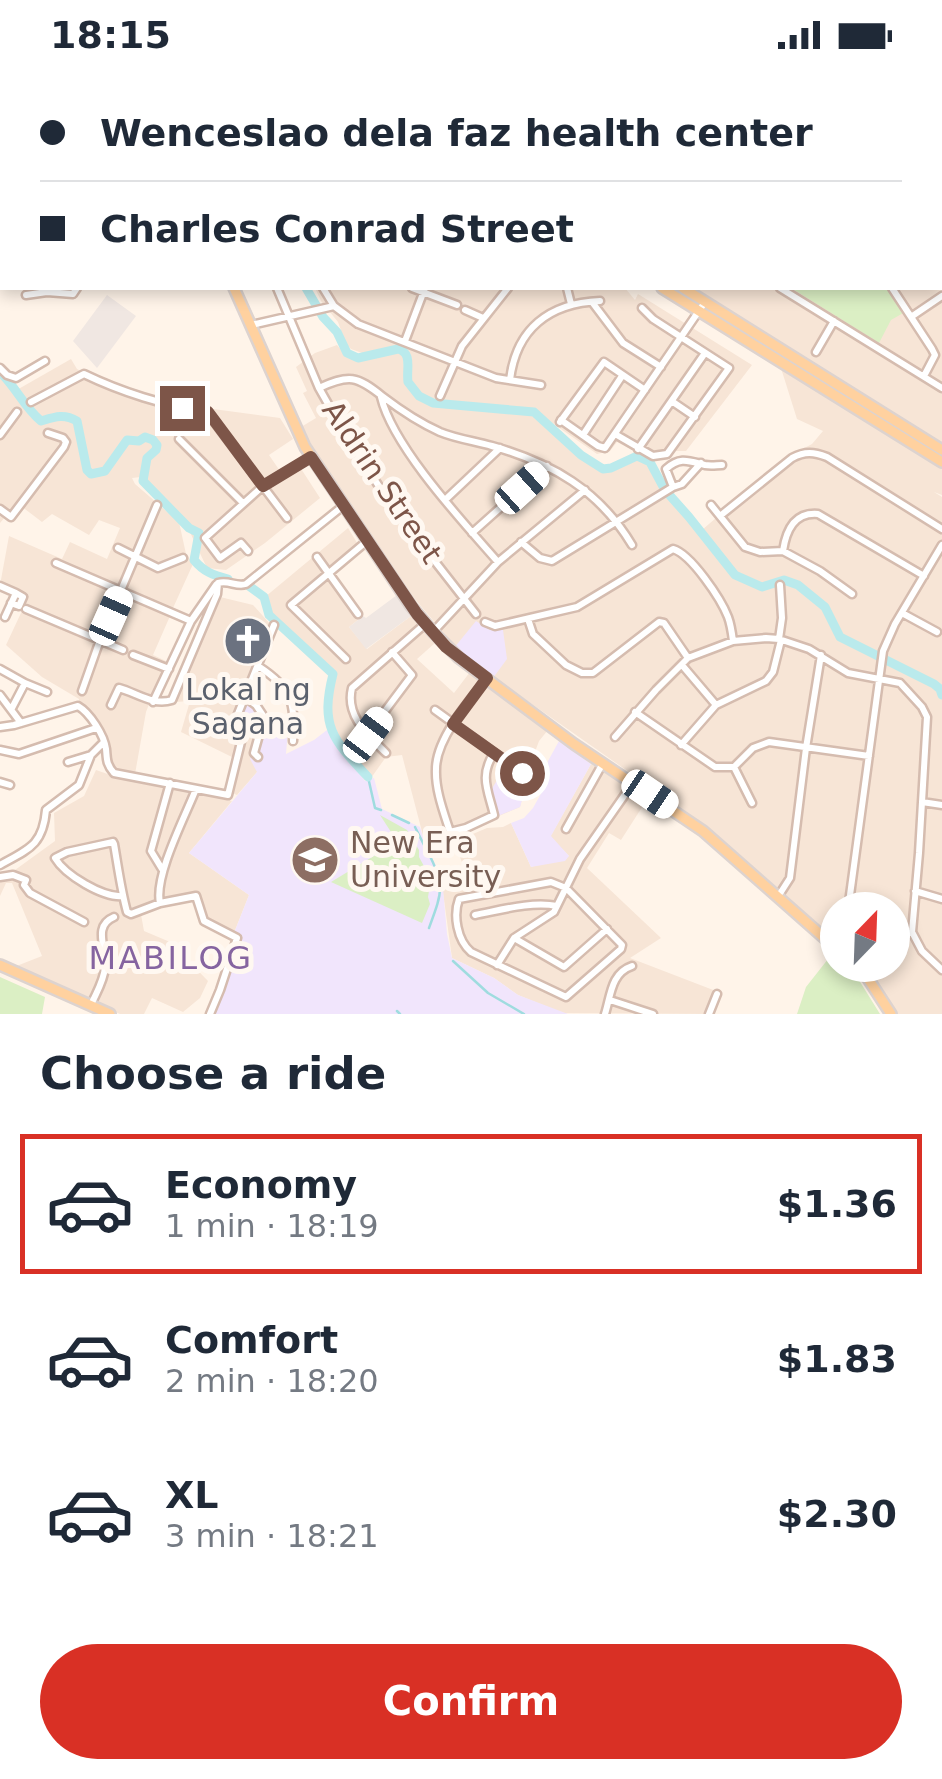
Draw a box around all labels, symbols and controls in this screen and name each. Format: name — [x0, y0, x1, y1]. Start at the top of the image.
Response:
text: 18:15 — [50, 13, 171, 57]
text: Wenceslao dela faz health center — [100, 111, 813, 155]
text: Charles Conrad Street — [100, 207, 574, 251]
route end — [160, 386, 205, 431]
street label: Aldrin Street — [315, 394, 450, 570]
car — [490, 457, 554, 519]
car — [85, 582, 137, 650]
church icon: Lokal ng Sagana — [222, 615, 274, 667]
place label: Lokal ng Sagana — [185, 672, 311, 741]
car — [338, 702, 398, 768]
route start — [500, 751, 545, 796]
car — [617, 765, 683, 823]
place label: New Era University — [350, 825, 501, 894]
school or university icon: New Era University — [289, 834, 341, 886]
north arrow — [820, 892, 910, 982]
map controls — [820, 892, 910, 982]
district label: MABILOG — [88, 939, 254, 977]
text: Choose a ride — [40, 1047, 386, 1100]
icon: car — [45, 1159, 135, 1249]
text: Economy — [165, 1163, 357, 1207]
text: $1.36 — [777, 1182, 897, 1226]
text: 1 min · 18:19 — [165, 1207, 379, 1245]
icon: car — [45, 1314, 135, 1404]
text: Comfort — [165, 1318, 338, 1362]
text: $1.83 — [777, 1337, 897, 1381]
text: 2 min · 18:20 — [165, 1362, 379, 1400]
icon: car — [45, 1469, 135, 1559]
text: XL — [165, 1473, 219, 1517]
text: $2.30 — [777, 1492, 897, 1536]
text: 3 min · 18:21 — [165, 1517, 379, 1555]
button: Confirm — [40, 1644, 902, 1759]

